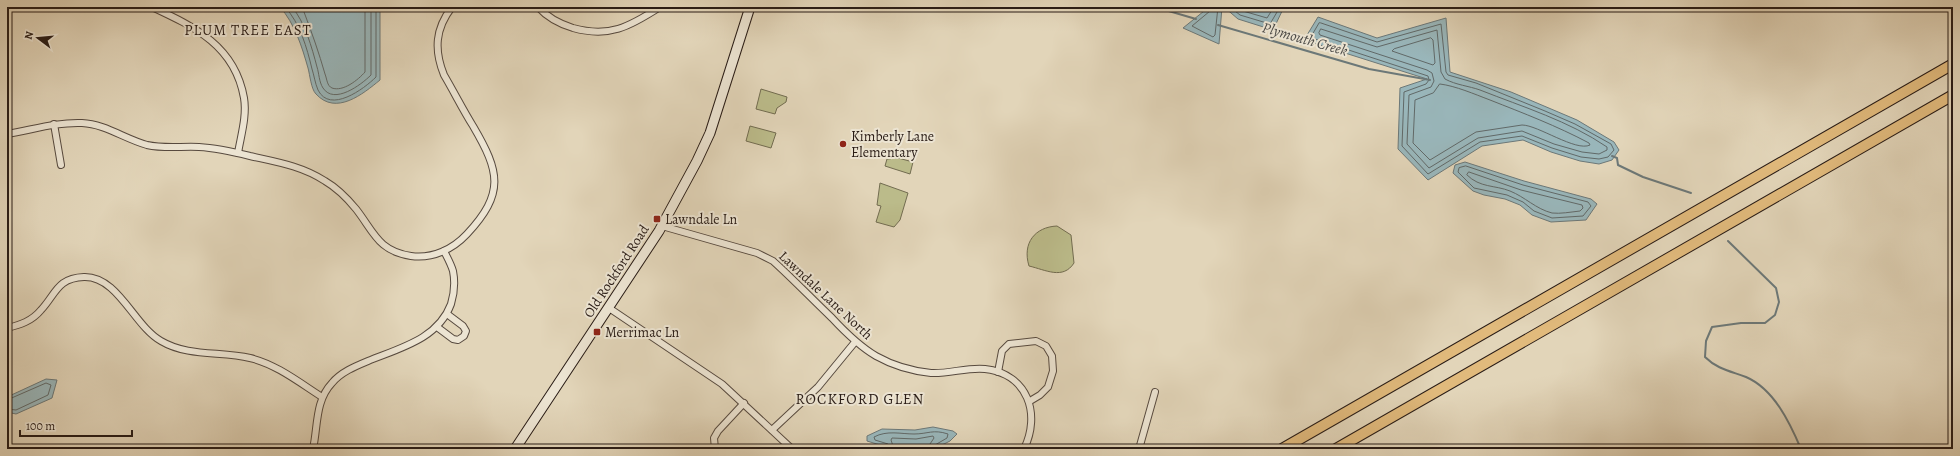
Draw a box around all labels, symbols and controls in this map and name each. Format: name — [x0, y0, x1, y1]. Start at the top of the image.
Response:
water label: Plymouth Creek — [1260, 17, 1350, 61]
north arrow — [18, 18, 58, 58]
district label: PLUM TREE EAST — [184, 20, 312, 40]
text: N — [21, 29, 37, 41]
place label: Kimberly Lane Elementary — [851, 127, 934, 162]
marker: Kimberly Lane Elementary — [838, 139, 848, 149]
place label: Lawndale Ln — [665, 210, 737, 229]
marker: Lawndale Ln — [652, 214, 662, 224]
street label: Old Rockford Road — [579, 221, 654, 321]
street label: Lawndale Lane North — [775, 247, 877, 344]
place label: Merrimac Ln — [605, 323, 679, 342]
marker: Merrimac Ln — [592, 327, 602, 337]
district label: ROCKFORD GLEN — [796, 389, 924, 409]
scale bar — [20, 412, 132, 438]
text: 100 m — [26, 418, 55, 434]

